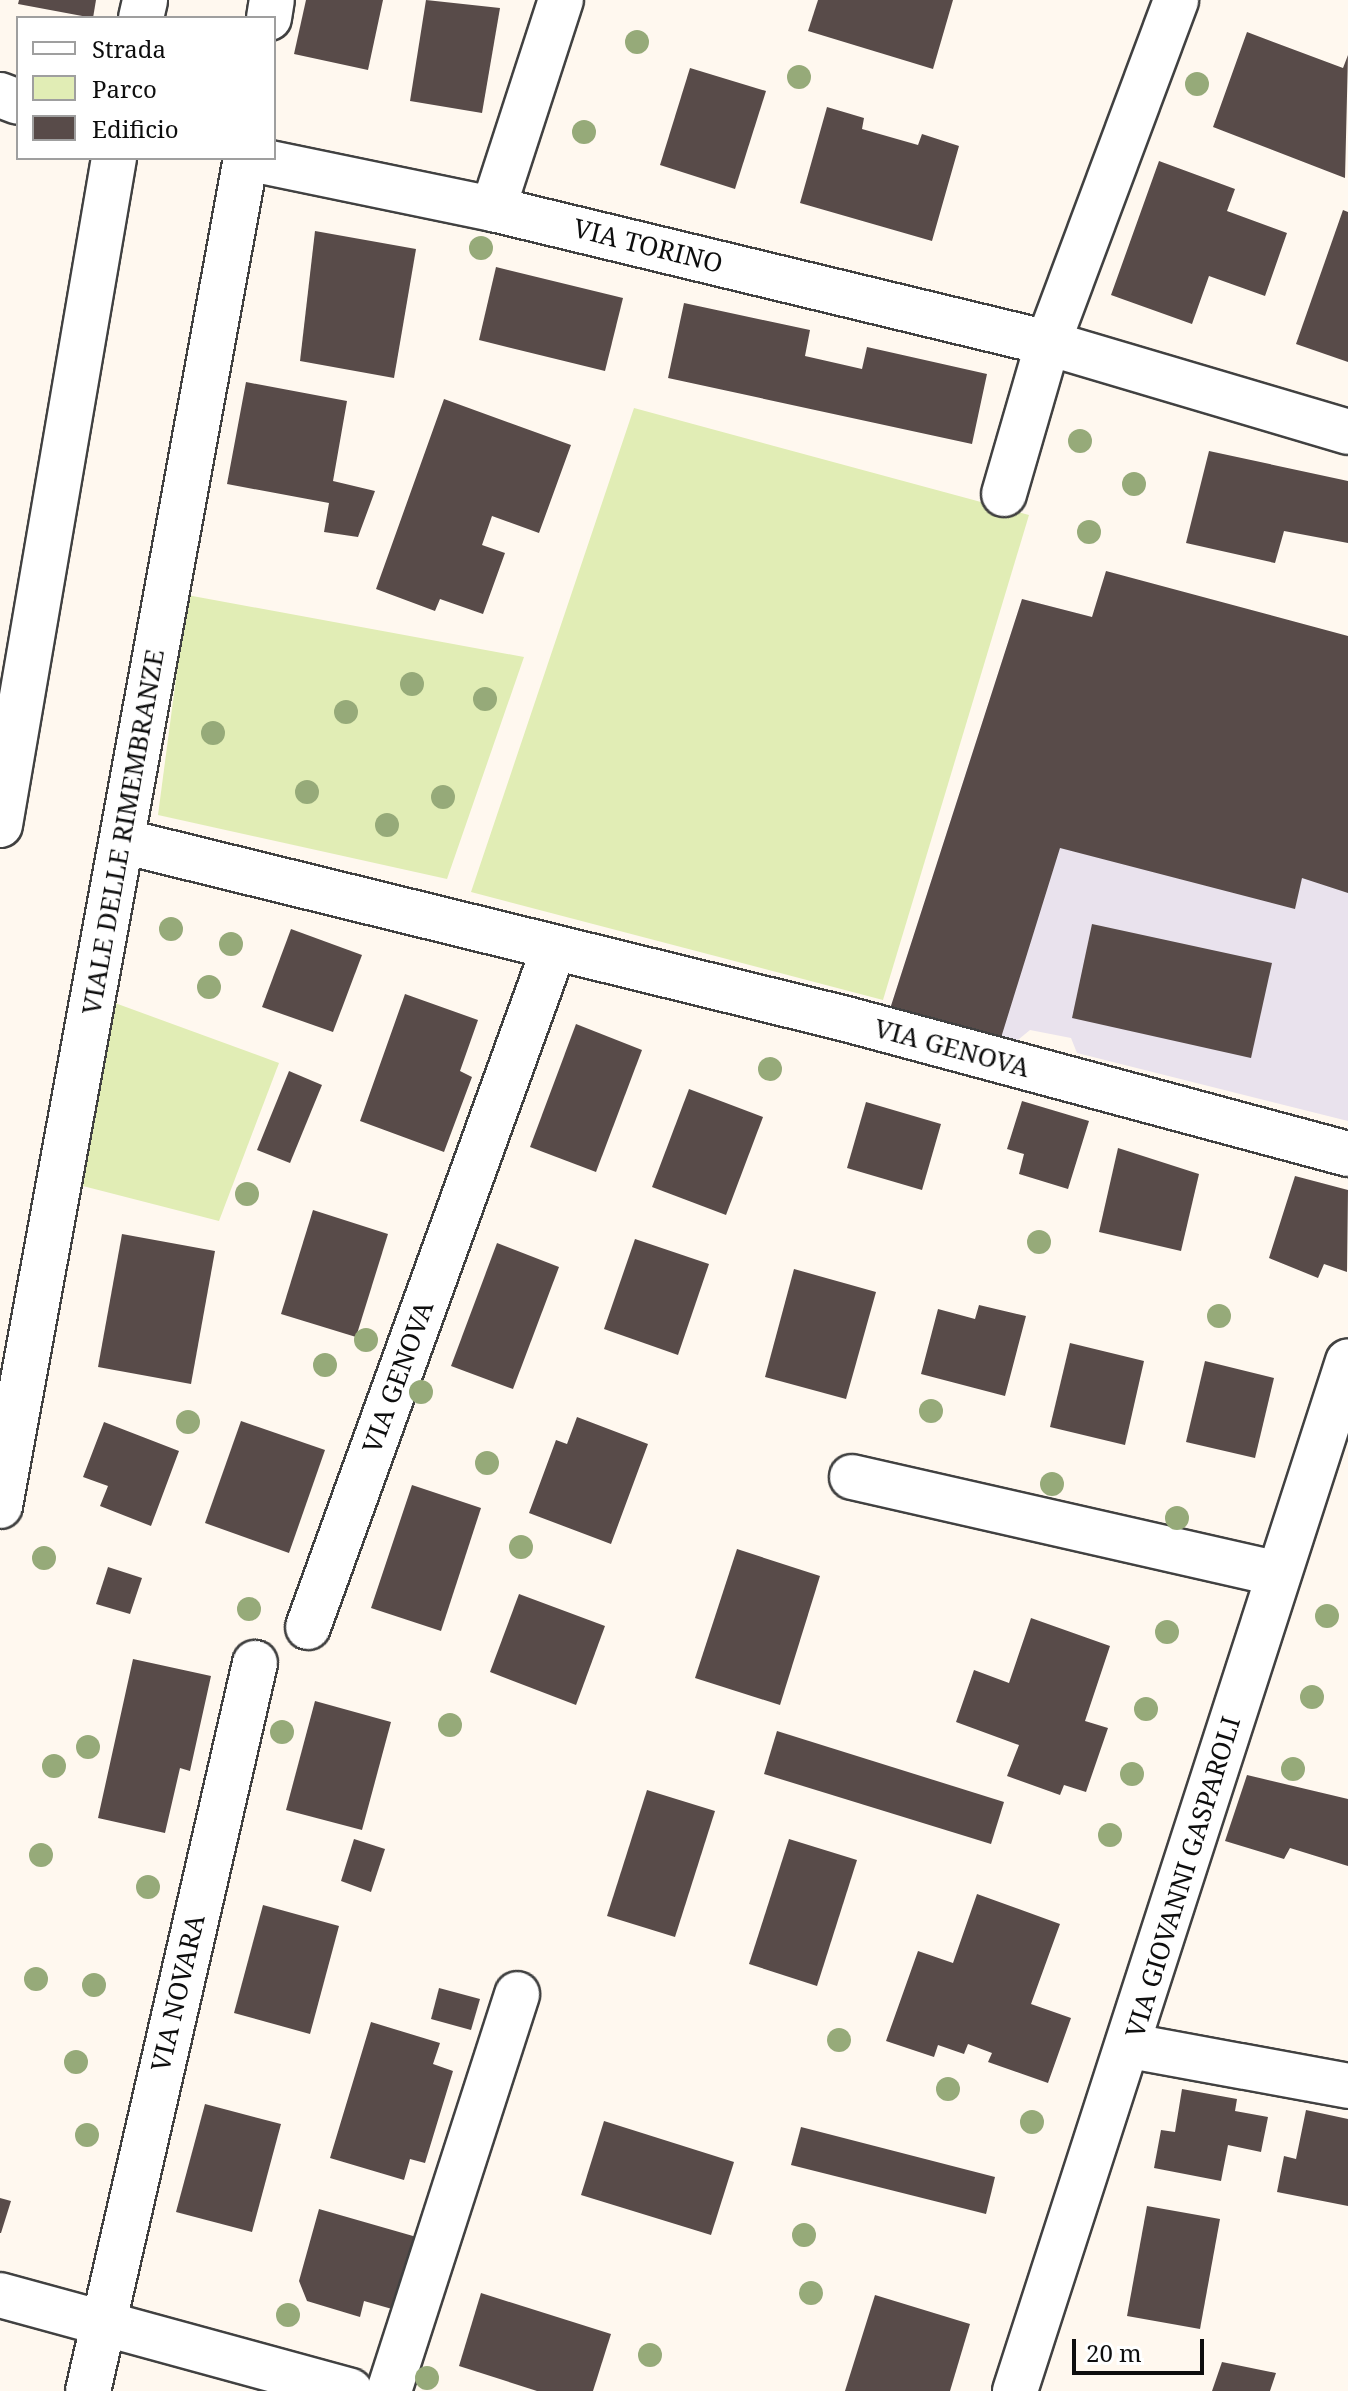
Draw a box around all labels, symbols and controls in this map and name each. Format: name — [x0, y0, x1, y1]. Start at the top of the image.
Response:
legend — [16, 16, 276, 160]
text: Strada — [92, 32, 166, 65]
text: Parco — [92, 72, 157, 105]
text: Edificio — [92, 112, 179, 145]
street label: VIA TORINO — [570, 212, 726, 280]
street label: VIALE DELLE RIMEMBRANZE — [75, 647, 171, 1017]
street label: VIA GENOVA — [871, 1012, 1033, 1084]
street label: VIA GENOVA — [356, 1297, 440, 1457]
street label: VIA GIOVANNI GASPAROLI — [1119, 1713, 1247, 2041]
street label: VIA NOVARA — [145, 1912, 211, 2074]
scale bar — [1076, 2323, 1208, 2373]
text: 20 m — [1086, 2336, 1142, 2369]

